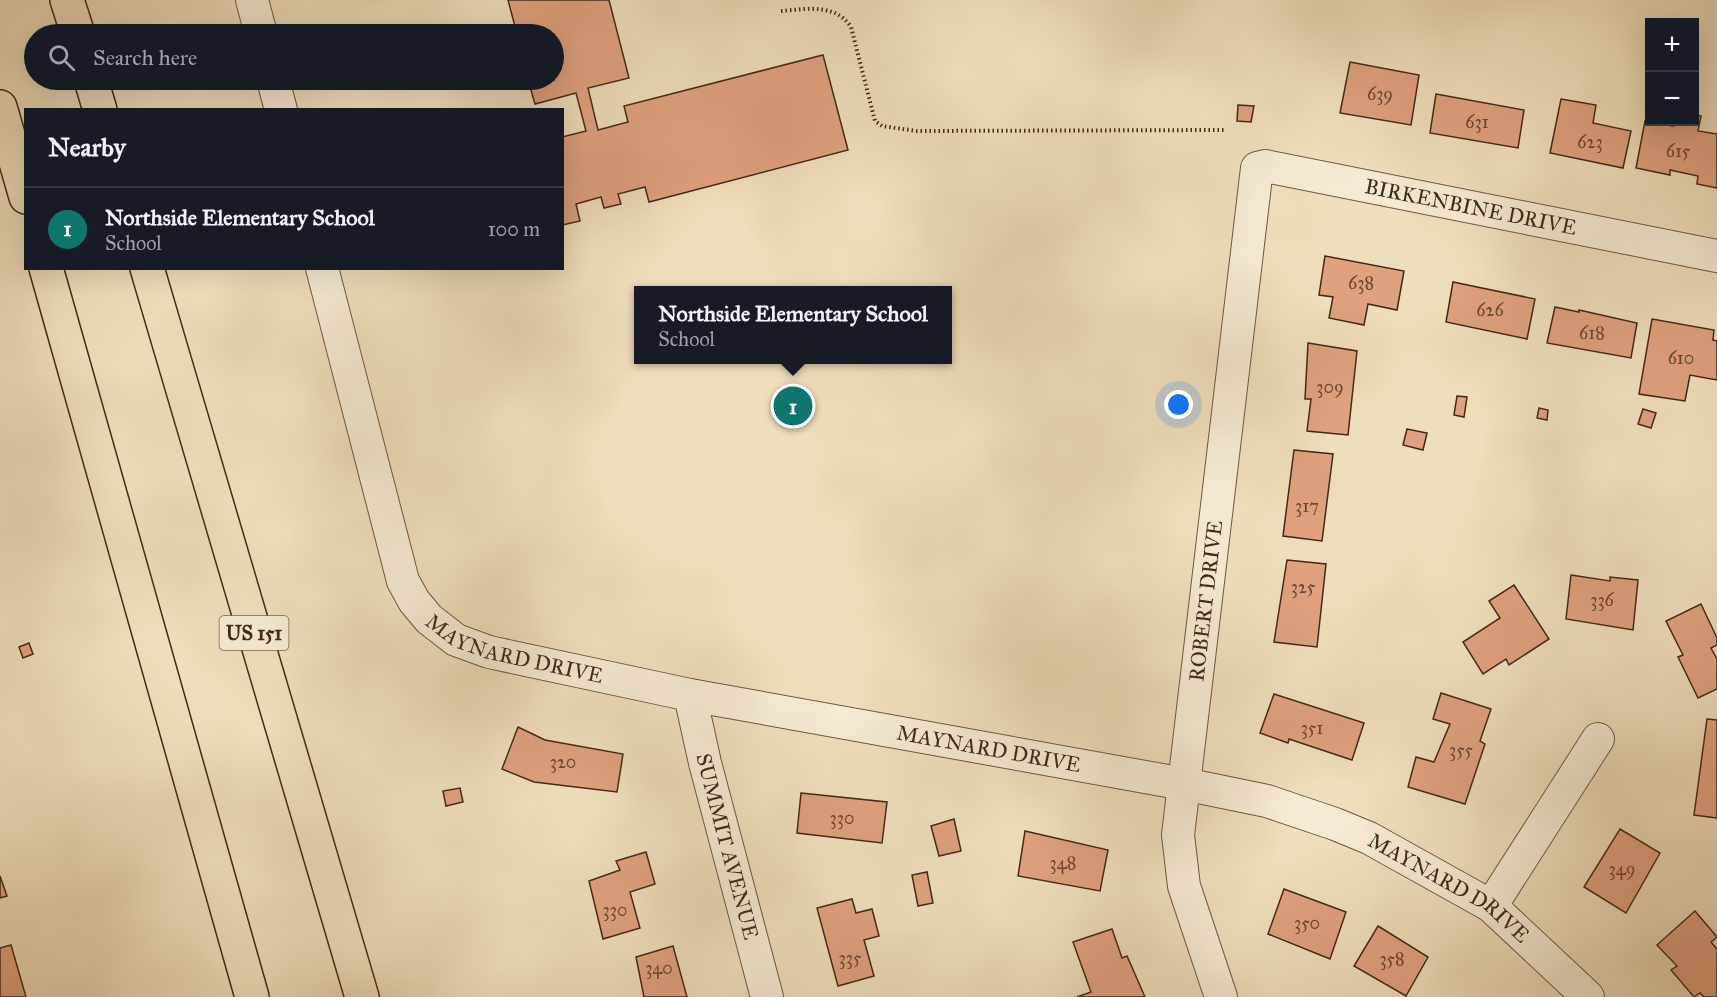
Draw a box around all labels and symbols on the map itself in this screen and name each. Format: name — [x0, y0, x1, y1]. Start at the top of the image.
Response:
house number: 639 — [1367, 83, 1393, 105]
house number: 631 — [1465, 111, 1489, 133]
house number: 623 — [1577, 131, 1603, 153]
house number: 615 — [1666, 140, 1691, 162]
street label: BIRKENBINE DRIVE — [1363, 173, 1579, 241]
house number: 638 — [1348, 272, 1374, 294]
house number: 626 — [1476, 299, 1504, 321]
house number: 618 — [1579, 322, 1605, 344]
house number: 610 — [1668, 347, 1694, 369]
house number: 309 — [1316, 376, 1344, 398]
pin: 1 — [774, 384, 812, 428]
your location — [1164, 390, 1193, 419]
house number: 317 — [1295, 495, 1319, 517]
street label: ROBERT DRIVE — [1183, 519, 1228, 683]
house number: 325 — [1291, 576, 1316, 598]
house number: 336 — [1590, 589, 1615, 611]
street label: MAYNARD DRIVE — [420, 608, 605, 689]
road number: US 151 — [220, 616, 288, 650]
house number: 351 — [1301, 717, 1323, 739]
street label: MAYNARD DRIVE — [895, 720, 1083, 778]
house number: 355 — [1449, 739, 1474, 761]
house number: 320 — [550, 751, 576, 773]
street label: SUMMIT AVENUE — [690, 751, 764, 942]
house number: 330 — [830, 807, 854, 829]
street label: MAYNARD DRIVE — [1364, 827, 1535, 948]
house number: 348 — [1050, 852, 1076, 874]
house number: 349 — [1609, 858, 1635, 880]
house number: 330 — [603, 899, 627, 921]
house number: 350 — [1294, 912, 1320, 934]
house number: 335 — [839, 947, 862, 969]
house number: 358 — [1379, 948, 1405, 970]
house number: 340 — [645, 957, 673, 979]

